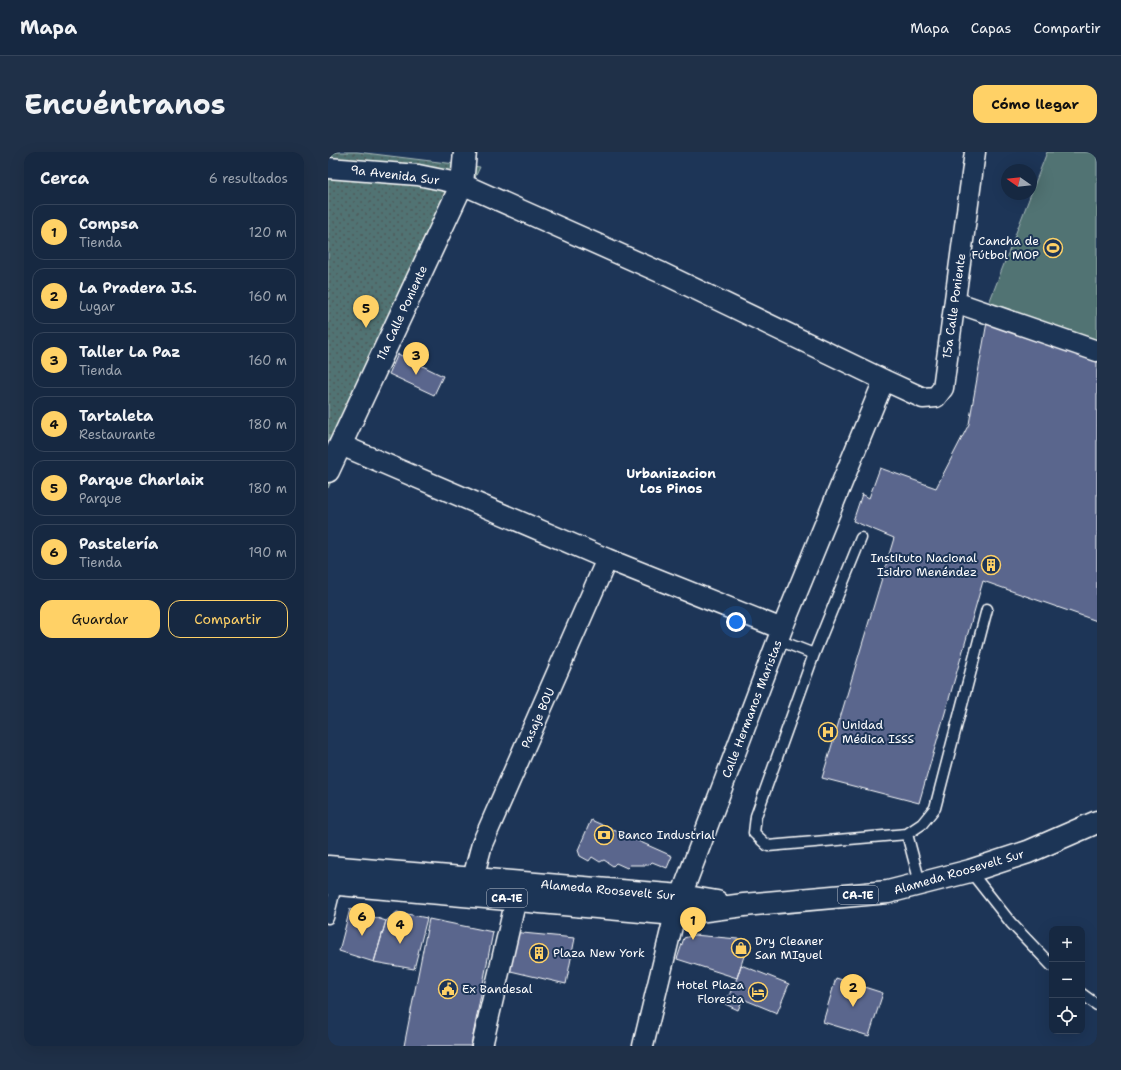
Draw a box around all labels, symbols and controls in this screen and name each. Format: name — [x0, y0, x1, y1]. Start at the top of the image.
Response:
text: Mapa — [20, 15, 77, 40]
text: Mapa — [910, 19, 949, 37]
text: Capas — [971, 19, 1012, 37]
text: Compartir — [1034, 19, 1101, 37]
text: Encuéntranos — [24, 85, 226, 123]
button: Cómo llegar — [973, 85, 1097, 123]
street label: 9a Avenida Sur — [350, 162, 441, 188]
north arrow — [1001, 164, 1037, 200]
text: Cerca — [40, 167, 89, 189]
text: 6 resultados — [209, 170, 288, 187]
text: Compsa — [79, 214, 138, 234]
text: 1 — [51, 224, 57, 241]
text: 120 m — [249, 224, 287, 241]
place label: Cancha de Fútbol MOP — [972, 233, 1039, 263]
text: Tienda — [79, 234, 122, 251]
sports icon: Cancha de Fútbol MOP — [1042, 237, 1064, 259]
street label: 15a Calle Poniente — [939, 252, 969, 360]
street label: 11a Calle Poniente — [373, 263, 431, 363]
text: La Pradera J.S. — [79, 278, 197, 298]
text: 2 — [49, 288, 59, 305]
text: 160 m — [249, 288, 287, 305]
pin: 5 — [353, 295, 379, 328]
text: Lugar — [79, 298, 115, 315]
text: Taller La Paz — [79, 342, 181, 362]
pin: 3 — [403, 342, 429, 375]
text: 3 — [49, 352, 59, 369]
text: 160 m — [249, 352, 287, 369]
text: Tienda — [79, 362, 122, 379]
text: Tartaleta — [79, 406, 153, 426]
text: 4 — [49, 416, 59, 433]
text: 180 m — [248, 416, 287, 433]
text: Restaurante — [79, 426, 156, 443]
district label: Urbanizacion Los Pinos — [626, 465, 716, 497]
text: Parque Charlaix — [79, 470, 204, 490]
text: 5 — [50, 480, 58, 497]
text: 180 m — [248, 480, 287, 497]
text: Parque — [79, 490, 122, 507]
text: Pastelería — [79, 534, 158, 554]
text: 6 — [49, 544, 59, 561]
text: 190 m — [248, 544, 287, 561]
place label: Instituto Nacional Isidro Menéndez — [870, 550, 977, 580]
text: Tienda — [79, 554, 122, 571]
building icon: Instituto Nacional Isidro Menéndez — [980, 554, 1002, 576]
button: Guardar — [40, 600, 160, 638]
button: Compartir — [168, 600, 288, 638]
your location — [726, 612, 746, 632]
street label: Calle Hermanos Maristas — [718, 638, 786, 780]
street label: Pasaje BOU — [518, 685, 558, 751]
place label: Unidad Médica ISSS — [842, 717, 915, 747]
hospital icon: Unidad Médica ISSS — [817, 721, 839, 743]
bank icon: Banco Industrial — [593, 824, 615, 846]
place label: Banco Industrial — [618, 827, 715, 843]
street label: Alameda Roosevelt Sur — [892, 846, 1026, 898]
street label: Alameda Roosevelt Sur — [540, 876, 676, 904]
road number: CA-1E — [838, 886, 878, 904]
road number: CA-1E — [487, 889, 527, 907]
pin: 6 — [349, 903, 375, 936]
pin: 1 — [680, 907, 706, 940]
pin: 4 — [387, 911, 413, 944]
map controls — [1049, 926, 1085, 1034]
button: + — [1049, 926, 1085, 962]
place label: Dry Cleaner San MIguel — [755, 933, 824, 963]
shop icon: Dry Cleaner San MIguel — [730, 937, 752, 959]
building icon: Plaza New York — [528, 942, 550, 964]
place label: Plaza New York — [553, 945, 645, 961]
button: − — [1049, 962, 1085, 998]
pin: 2 — [840, 974, 866, 1007]
place label: Hotel Plaza Floresta — [677, 977, 745, 1007]
public building icon: Ex Bandesal — [437, 978, 459, 1000]
place label: Ex Bandesal — [462, 981, 533, 997]
hotel icon: Hotel Plaza Floresta — [747, 981, 769, 1003]
button: locate — [1049, 998, 1085, 1034]

